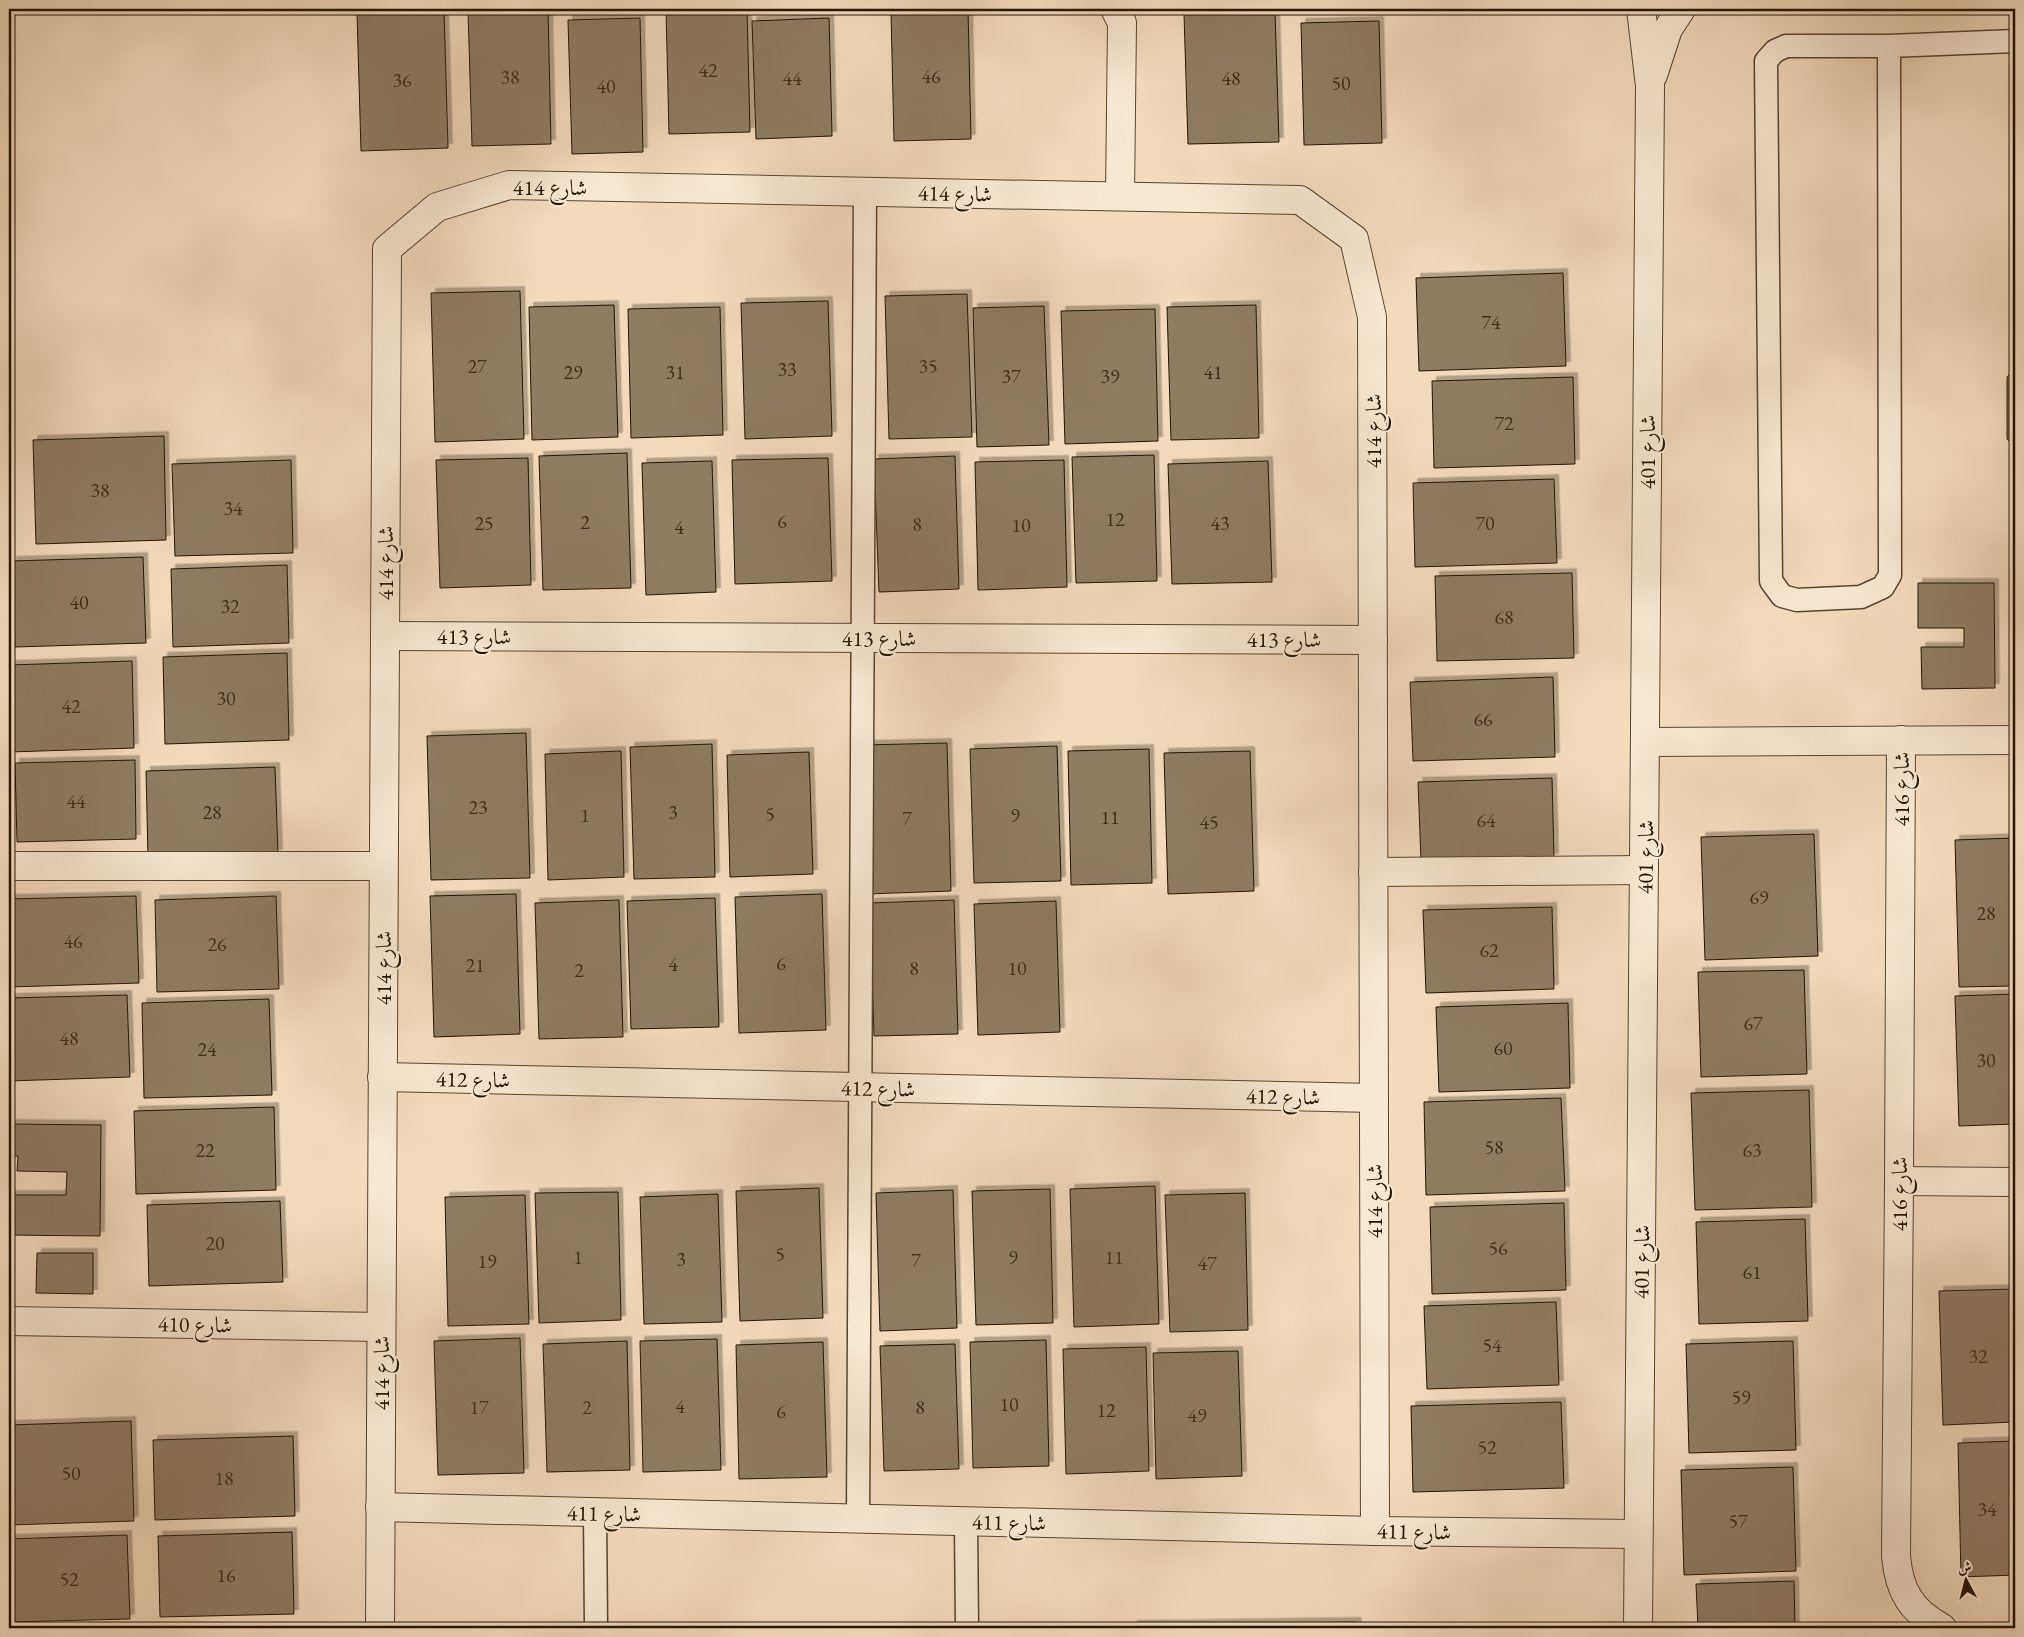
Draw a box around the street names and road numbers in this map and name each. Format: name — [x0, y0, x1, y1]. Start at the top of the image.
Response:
street label: شارع 414 — [513, 173, 587, 206]
street label: شارع 414 — [918, 178, 992, 213]
street label: شارع 414 — [1359, 394, 1392, 468]
street label: شارع 401 — [1633, 415, 1666, 489]
street label: شارع 414 — [371, 526, 404, 600]
street label: شارع 413 — [437, 622, 511, 655]
street label: شارع 413 — [842, 624, 916, 657]
street label: شارع 413 — [1247, 625, 1321, 658]
street label: شارع 416 — [1887, 752, 1920, 826]
street label: شارع 401 — [1630, 820, 1665, 894]
street label: شارع 414 — [369, 931, 402, 1005]
street label: شارع 412 — [436, 1064, 510, 1099]
street label: شارع 412 — [841, 1073, 915, 1108]
street label: شارع 412 — [1246, 1081, 1320, 1116]
street label: شارع 416 — [1885, 1157, 1918, 1231]
street label: شارع 414 — [1360, 1164, 1393, 1238]
street label: شارع 401 — [1626, 1225, 1661, 1299]
street label: شارع 410 — [158, 1309, 232, 1344]
street label: شارع 414 — [367, 1336, 400, 1410]
street label: شارع 411 — [567, 1498, 641, 1533]
street label: شارع 411 — [972, 1507, 1046, 1542]
street label: شارع 411 — [1377, 1516, 1451, 1551]

